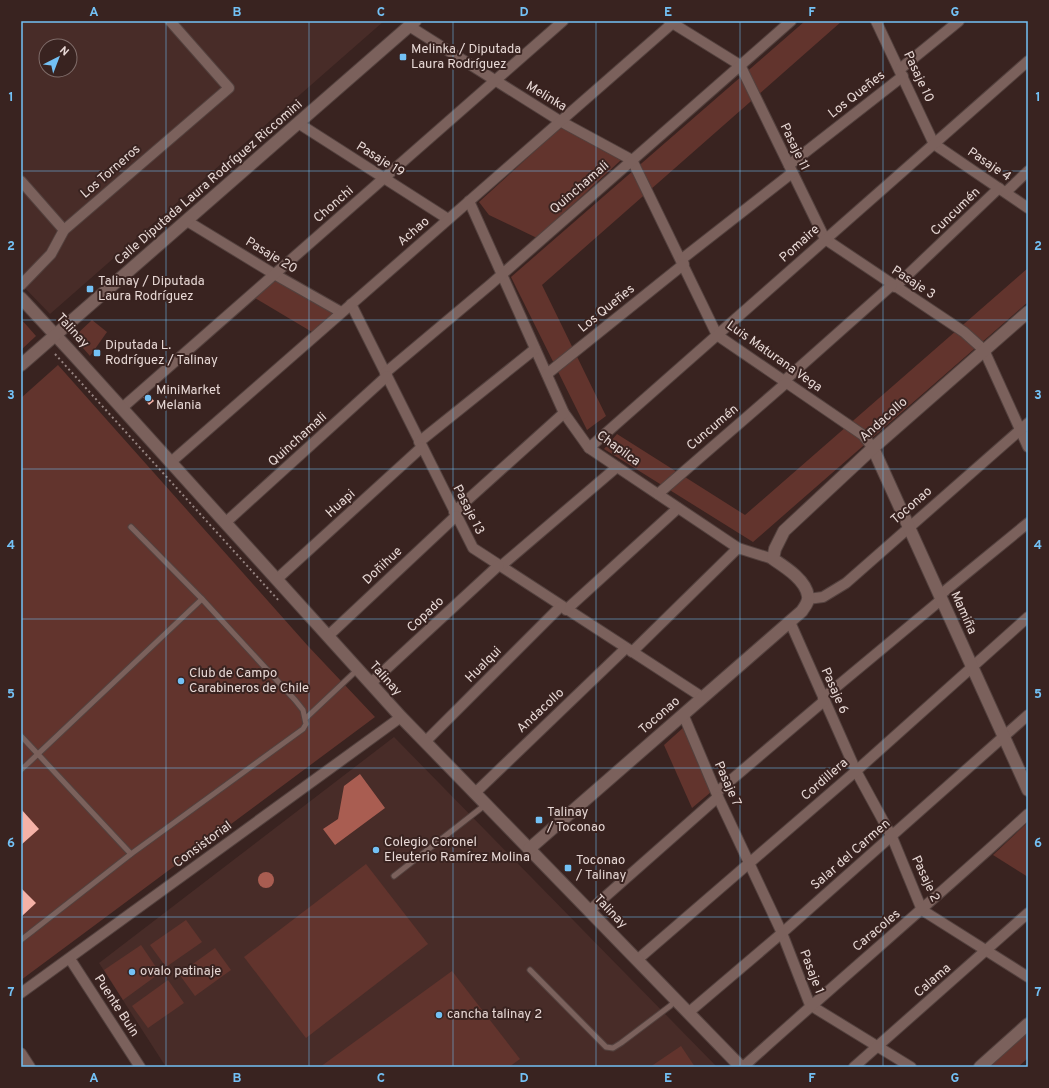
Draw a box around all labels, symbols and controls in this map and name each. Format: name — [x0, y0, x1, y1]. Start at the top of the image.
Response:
text: A — [89, 5, 99, 21]
text: B — [233, 5, 242, 21]
text: C — [377, 5, 385, 21]
text: D — [519, 5, 529, 21]
text: E — [664, 5, 672, 21]
text: F — [808, 5, 816, 21]
text: G — [951, 5, 960, 21]
north arrow — [38, 38, 78, 78]
place label: Melinka / Diputada Laura Rodríguez — [411, 42, 521, 73]
text: N — [56, 43, 72, 59]
street label: Pasaje 10 — [899, 49, 937, 105]
marker: Melinka / Diputada Laura Rodríguez — [398, 52, 408, 62]
street label: Los Queñes — [825, 68, 889, 122]
street label: Melinka — [523, 79, 569, 115]
text: 1 — [8, 90, 14, 106]
text: 1 — [1035, 90, 1041, 106]
street label: Calle Diputada Laura Rodríguez Riccomini — [112, 97, 306, 269]
street label: Pasaje 11 — [776, 121, 812, 173]
street label: Pasaje 19 — [353, 139, 407, 181]
street label: Los Torneros — [78, 142, 144, 202]
street label: Pasaje 4 — [964, 145, 1014, 185]
street label: Quinchamali — [547, 158, 613, 218]
street label: Chonchi — [311, 183, 357, 227]
street label: Cuncumén — [928, 184, 984, 240]
street label: Achao — [395, 214, 433, 250]
street label: Pomaire — [777, 222, 823, 266]
street label: Pasaje 20 — [242, 234, 300, 278]
text: 2 — [7, 239, 15, 255]
text: 2 — [1034, 239, 1042, 255]
street label: Pasaje 3 — [888, 263, 938, 303]
place label: Talinay / Diputada Laura Rodríguez — [98, 274, 205, 305]
street label: Los Queñes — [576, 281, 638, 337]
marker: Talinay / Diputada Laura Rodríguez — [85, 284, 95, 294]
street label: Talinay — [52, 310, 92, 352]
street label: Luis Maturana Vega — [723, 318, 825, 396]
place label: Diputada L. Rodríguez / Talinay — [105, 338, 218, 369]
marker: Diputada L. Rodríguez / Talinay — [92, 348, 102, 358]
place label: MiniMarket Melania — [156, 383, 221, 414]
text: 3 — [7, 388, 15, 404]
text: 3 — [1034, 388, 1042, 404]
marker: MiniMarket Melania — [143, 393, 153, 403]
street label: Andacollo — [857, 394, 911, 446]
street label: Cuncumén — [684, 402, 742, 454]
street label: Quinchamali — [265, 410, 331, 470]
street label: Chapilca — [593, 428, 643, 470]
street label: Pasaje 13 — [449, 482, 487, 538]
street label: Toconao — [888, 484, 936, 528]
street label: Huapi — [323, 487, 359, 521]
text: 4 — [7, 538, 15, 554]
text: 4 — [1034, 538, 1042, 554]
street label: Doñihue — [360, 544, 406, 588]
street label: Mamiña — [946, 589, 980, 637]
street label: Copado — [404, 594, 448, 636]
street label: Hualqui — [463, 644, 505, 686]
street label: Talinay — [365, 658, 405, 700]
street label: Pasaje 6 — [817, 665, 851, 717]
place label: Club de Campo Carabineros de Chile — [189, 666, 309, 697]
marker: Club de Campo Carabineros de Chile — [176, 676, 186, 686]
street label: Andacollo — [514, 685, 568, 737]
text: 5 — [7, 687, 15, 703]
text: 5 — [1034, 687, 1042, 703]
street label: Toconao — [636, 694, 684, 738]
street label: Cordillera — [798, 755, 852, 805]
street label: Pasaje 7 — [710, 759, 744, 809]
place label: Talinay / Toconao — [546, 805, 605, 836]
marker: Talinay / Toconao — [534, 815, 544, 825]
street label: Salar del Carmen — [808, 816, 894, 894]
street label: Consistorial — [170, 818, 236, 872]
place label: Colegio Coronel Eleuterio Ramírez Molina — [384, 835, 530, 866]
text: 6 — [7, 836, 15, 852]
text: 6 — [1034, 836, 1042, 852]
marker: Colegio Coronel Eleuterio Ramírez Molina — [371, 845, 381, 855]
place label: Toconao / Talinay — [575, 853, 626, 884]
street label: Pasaje 2 — [907, 853, 943, 905]
marker: Toconao / Talinay — [563, 863, 573, 873]
street label: Talinay — [590, 892, 630, 933]
street label: Caracoles — [850, 906, 904, 956]
street label: Pasaje 1 — [795, 948, 827, 996]
street label: Calama — [911, 961, 955, 1001]
place label: ovalo patinaje — [140, 964, 221, 980]
marker: ovalo patinaje — [127, 967, 137, 977]
street label: Puente Buin — [90, 972, 142, 1040]
text: 7 — [8, 985, 15, 1001]
text: 7 — [1035, 985, 1042, 1001]
place label: cancha talinay 2 — [447, 1007, 542, 1023]
marker: cancha talinay 2 — [434, 1010, 444, 1020]
text: A — [89, 1071, 99, 1087]
text: B — [233, 1071, 242, 1087]
text: C — [377, 1071, 385, 1087]
text: D — [519, 1071, 529, 1087]
text: E — [664, 1071, 672, 1087]
text: F — [808, 1071, 816, 1087]
text: G — [951, 1071, 960, 1087]

